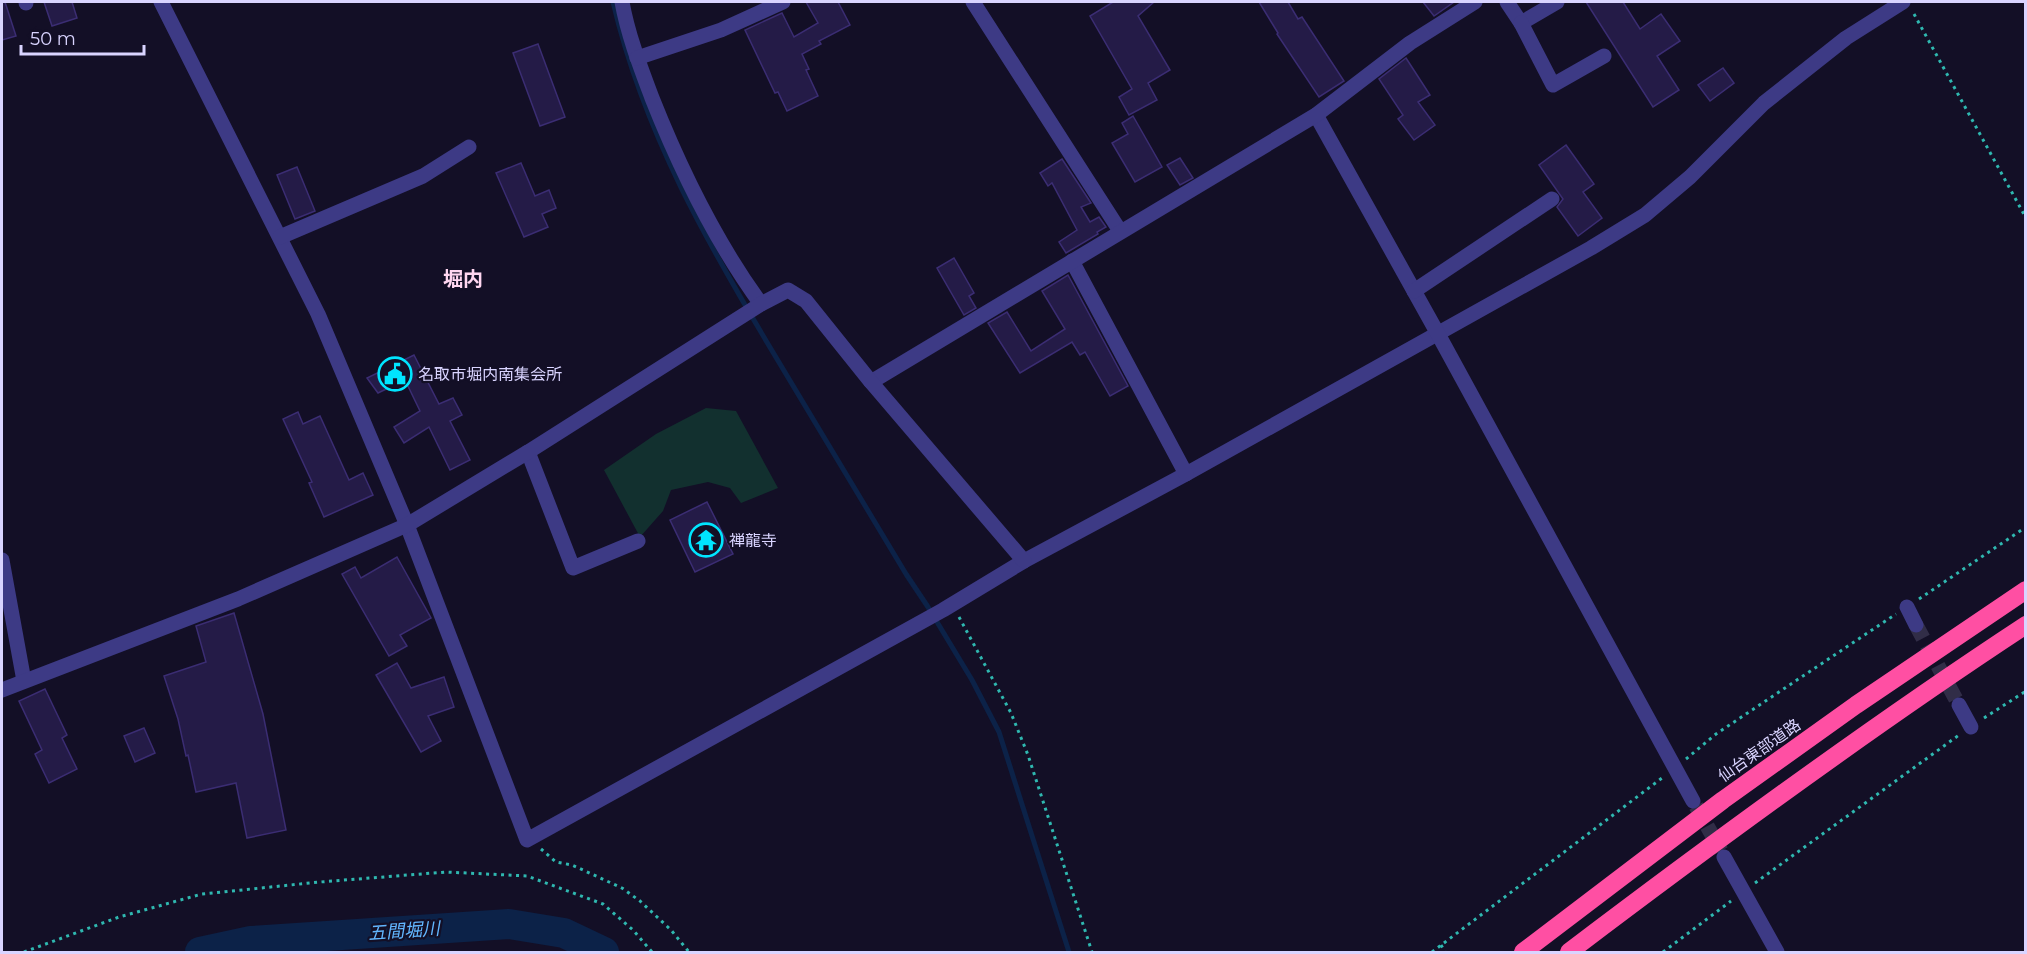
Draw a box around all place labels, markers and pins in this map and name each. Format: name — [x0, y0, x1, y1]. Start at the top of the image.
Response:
public building icon: 名取市堀内南集会所 — [377, 356, 413, 392]
place label: 名取市堀内南集会所 — [418, 365, 562, 384]
temple icon: 禅龍寺 — [688, 522, 724, 558]
place label: 禅龍寺 — [729, 531, 777, 550]

